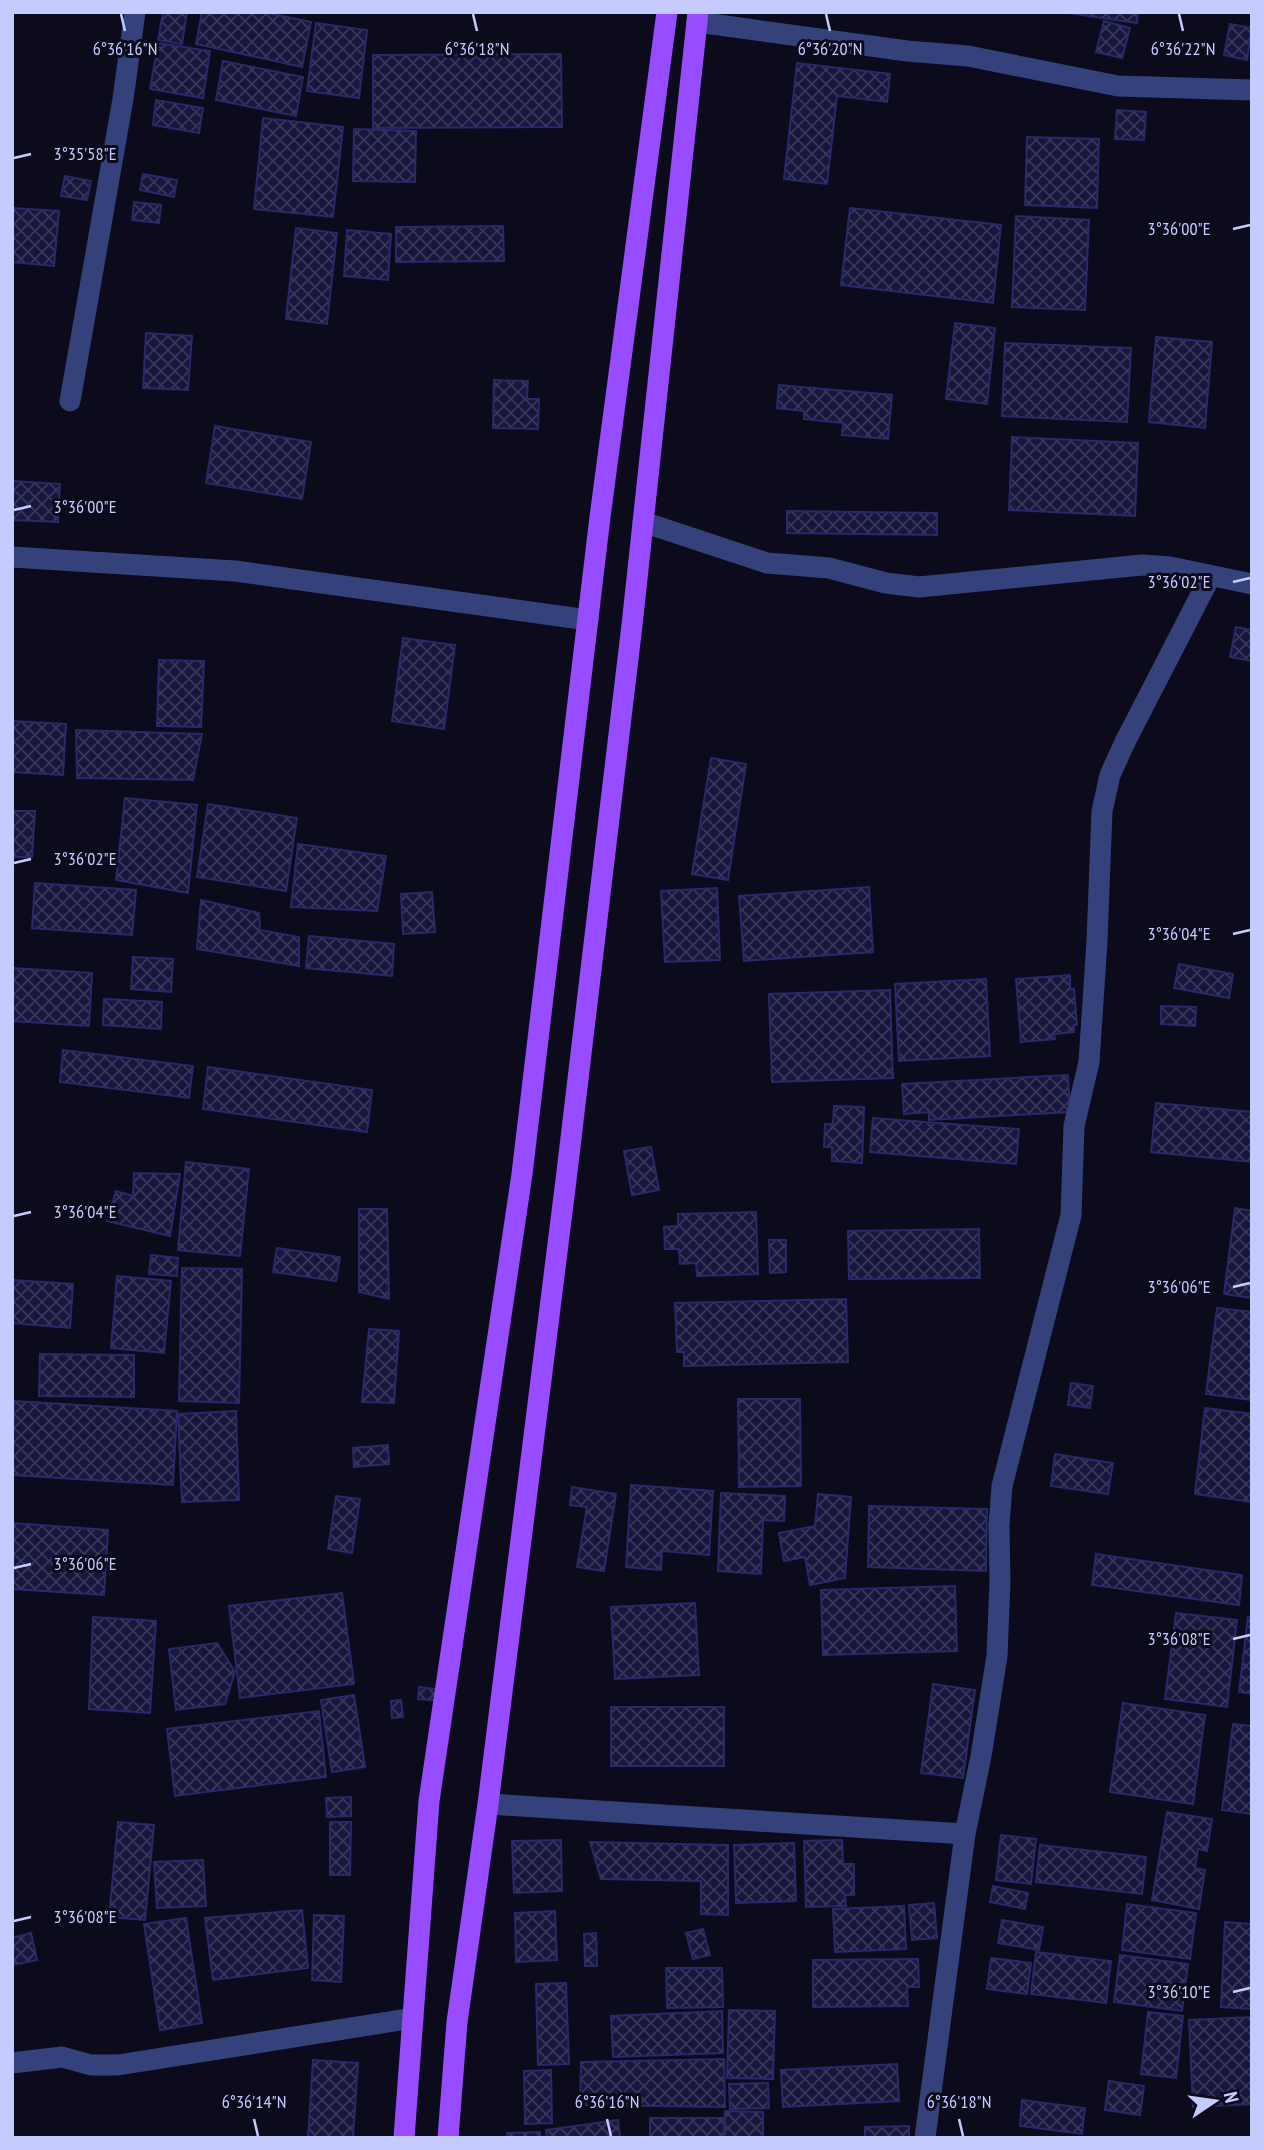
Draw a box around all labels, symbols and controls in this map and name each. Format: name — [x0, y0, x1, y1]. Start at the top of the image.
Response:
text: 6°36'16"N — [93, 37, 157, 60]
text: 6°36'18"N — [445, 37, 509, 60]
text: 6°36'20"N — [798, 37, 862, 60]
text: 6°36'22"N — [1151, 37, 1215, 60]
text: 3°35'58"E — [54, 142, 116, 165]
text: 3°36'00"E — [1148, 217, 1210, 240]
text: 3°36'00"E — [54, 495, 116, 518]
text: 3°36'02"E — [1148, 570, 1210, 593]
text: 3°36'02"E — [54, 847, 116, 870]
text: 3°36'04"E — [1148, 922, 1210, 945]
text: 3°36'04"E — [54, 1200, 116, 1223]
text: 3°36'06"E — [1148, 1275, 1210, 1298]
text: 3°36'06"E — [54, 1552, 116, 1575]
text: 3°36'08"E — [1148, 1627, 1210, 1650]
text: 3°36'08"E — [54, 1905, 116, 1928]
text: 3°36'10"E — [1148, 1980, 1210, 2003]
north arrow — [1180, 2066, 1250, 2136]
text: N — [1219, 2089, 1244, 2105]
text: 6°36'14"N — [222, 2090, 286, 2113]
text: 6°36'16"N — [575, 2090, 639, 2113]
text: 6°36'18"N — [927, 2090, 991, 2113]

